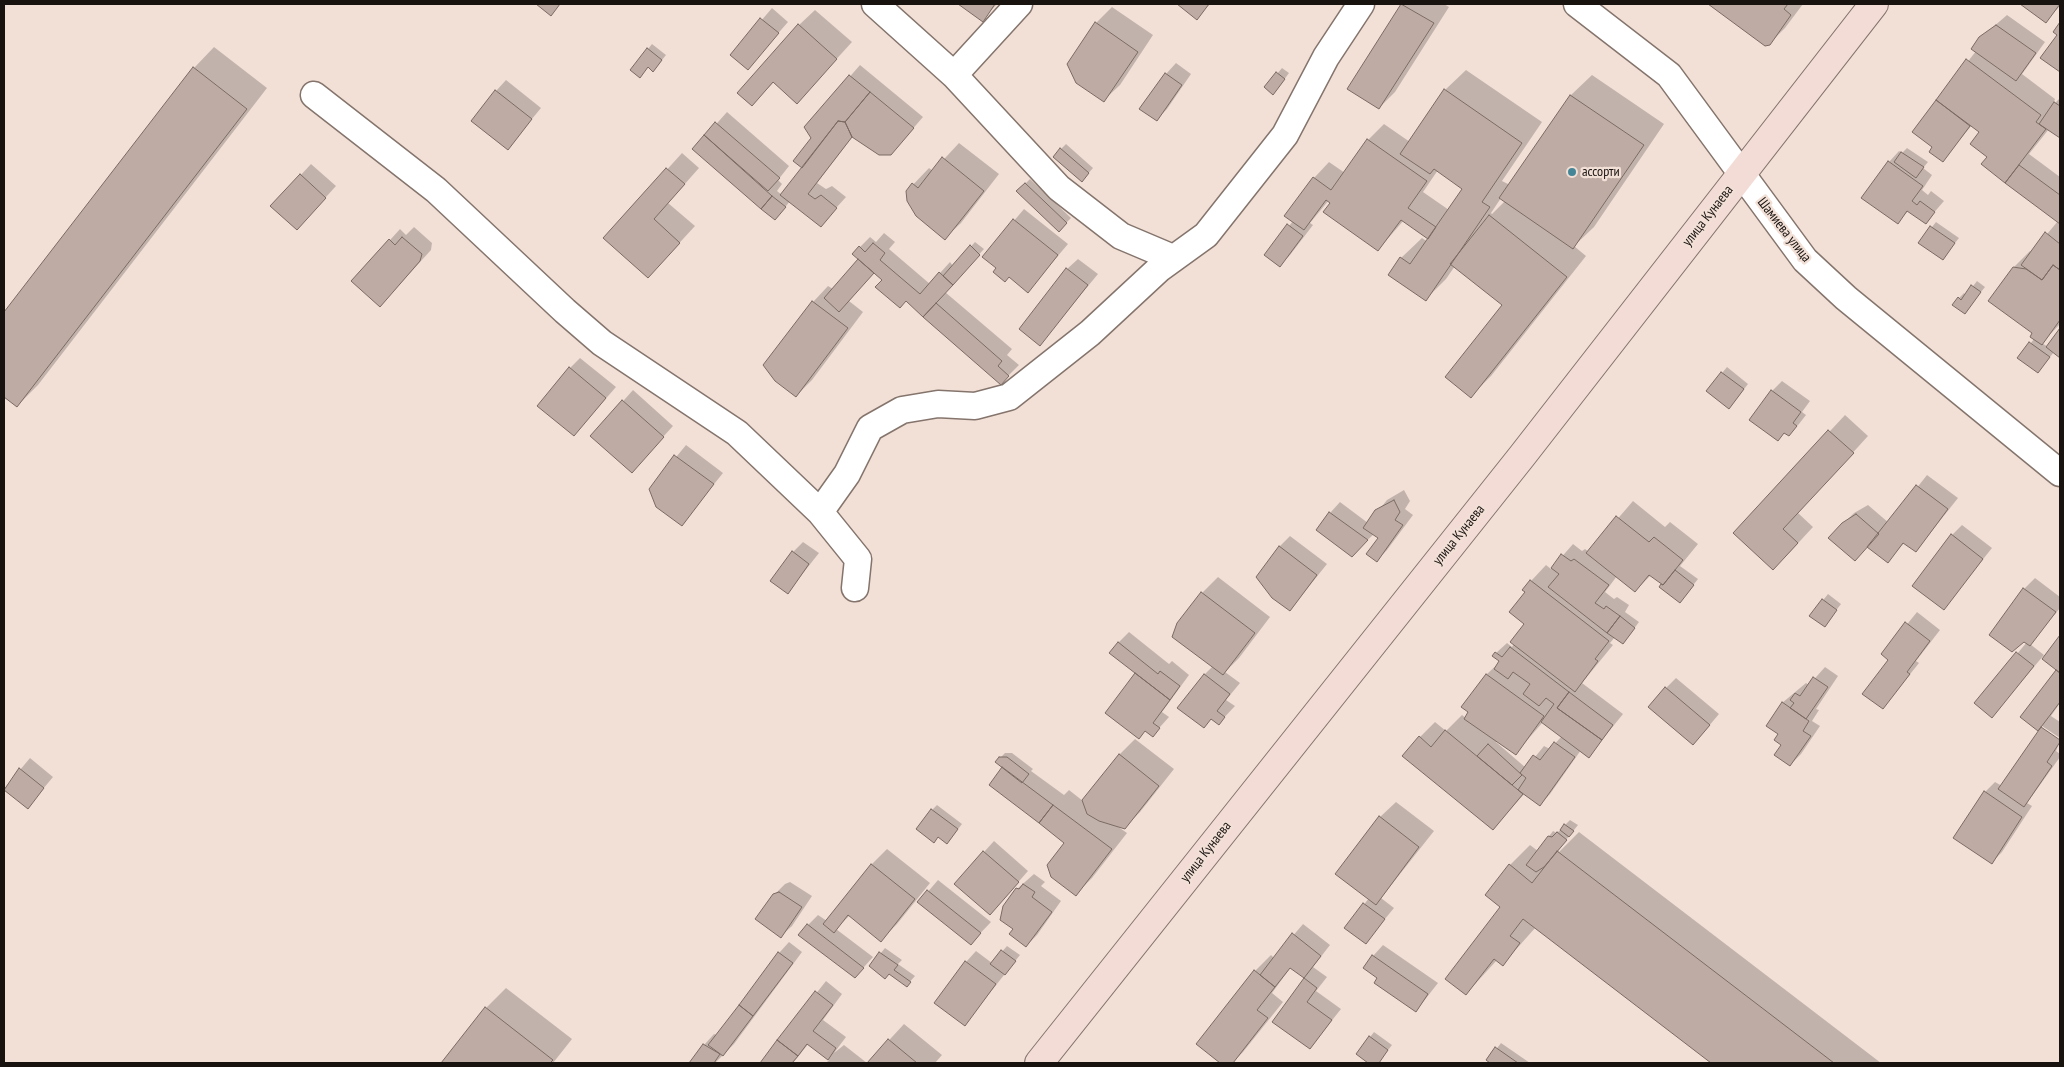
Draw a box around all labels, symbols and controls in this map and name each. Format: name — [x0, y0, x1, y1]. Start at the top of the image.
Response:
place label: ассорти — [1582, 164, 1620, 180]
marker: ассорти — [1566, 166, 1578, 178]
street label: улица Кунаева — [1679, 182, 1737, 250]
street label: Шамиева улица — [1754, 194, 1814, 266]
street label: улица Кунаева — [1430, 502, 1488, 568]
street label: улица Кунаева — [1177, 818, 1235, 886]

